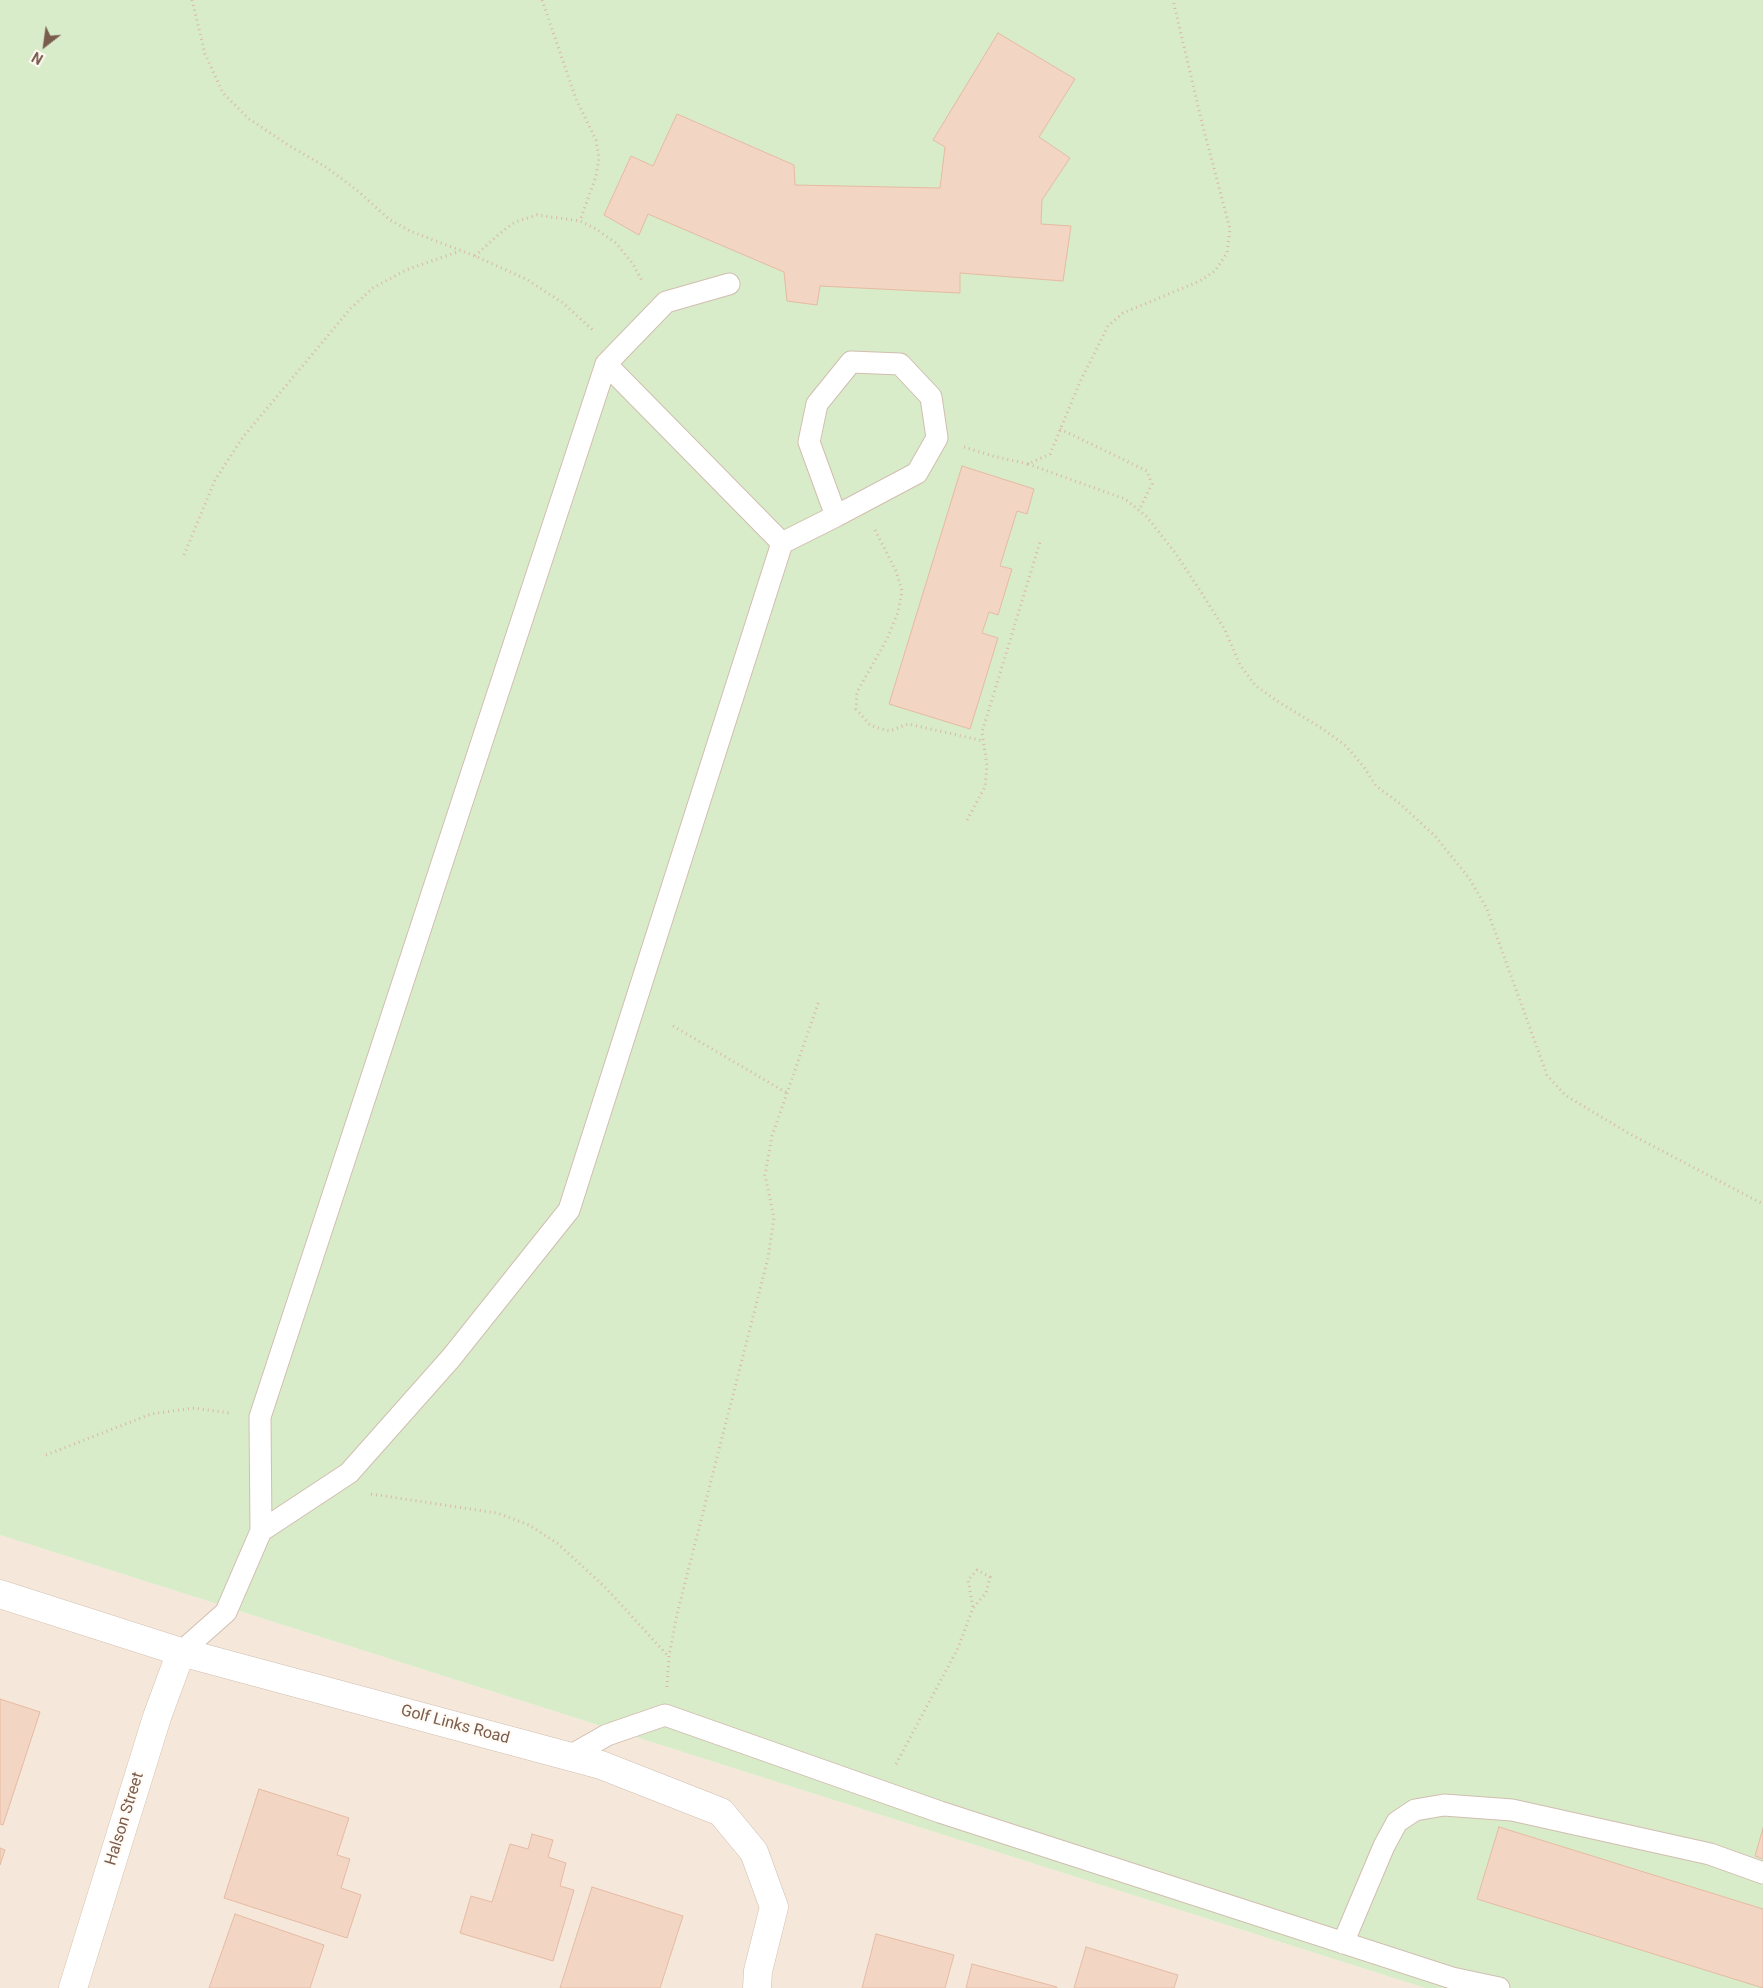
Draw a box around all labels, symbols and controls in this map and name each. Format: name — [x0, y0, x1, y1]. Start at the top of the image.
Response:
north arrow — [20, 20, 70, 70]
text: N — [29, 49, 46, 67]
street label: Golf Links Road — [399, 1701, 511, 1749]
street label: Halson Street — [102, 1770, 148, 1868]

